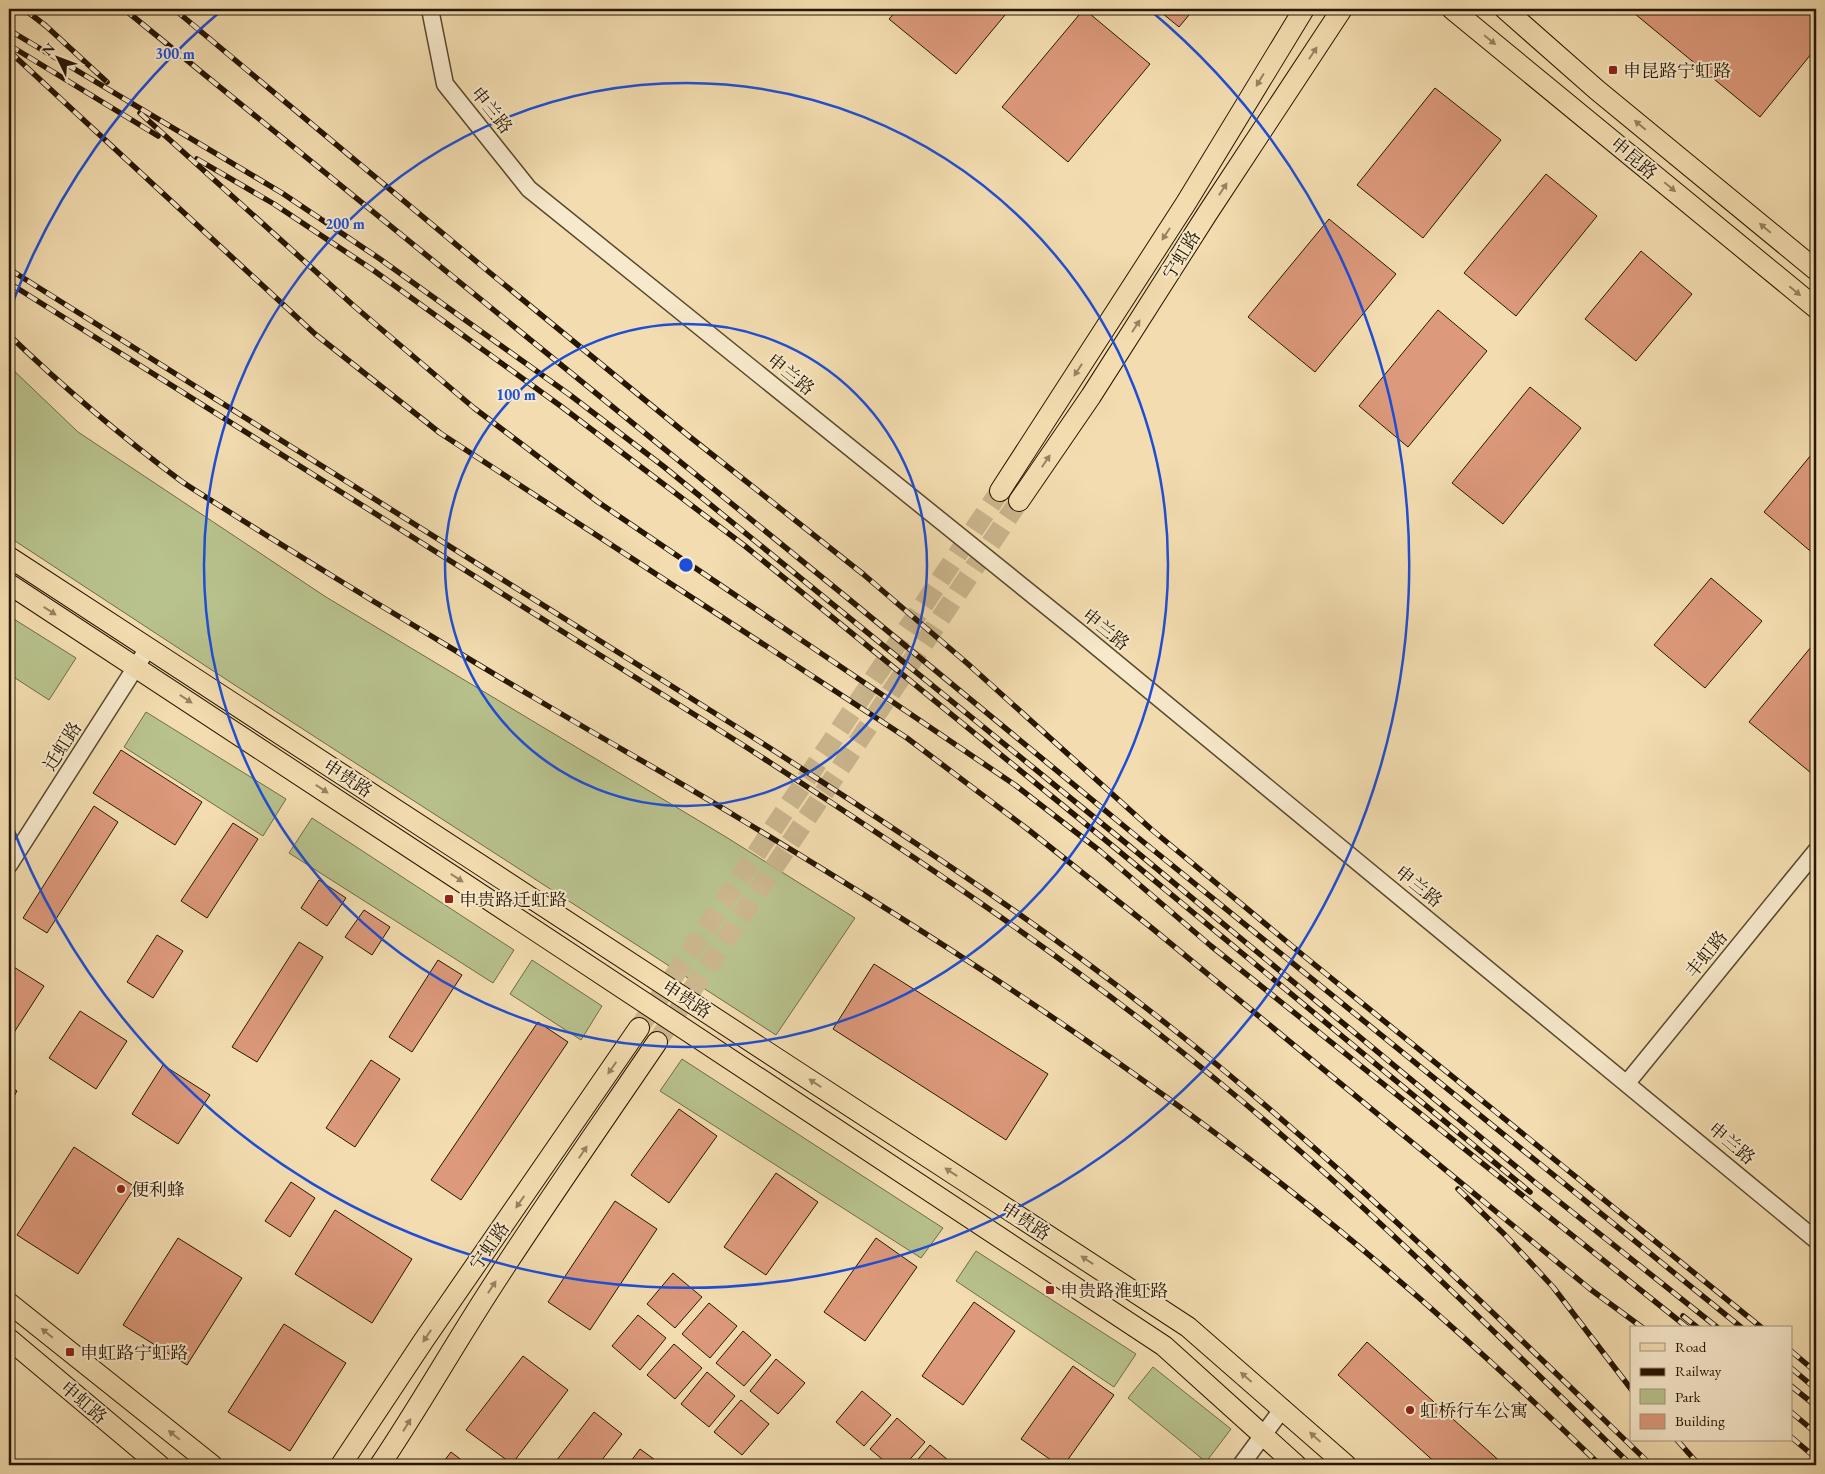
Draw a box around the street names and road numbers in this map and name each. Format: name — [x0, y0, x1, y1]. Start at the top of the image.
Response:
street label: 申兰路 — [466, 82, 518, 138]
street label: 申昆路 — [1606, 132, 1662, 184]
street label: 宁虹路 — [1157, 226, 1205, 284]
street label: 申兰路 — [763, 348, 819, 400]
street label: 申兰路 — [1078, 603, 1134, 655]
street label: 迁虹路 — [38, 717, 86, 775]
street label: 申贵路 — [319, 754, 377, 802]
street label: 申兰路 — [1391, 860, 1447, 912]
street label: 丰虹路 — [1680, 926, 1732, 982]
street label: 申贵路 — [658, 975, 716, 1023]
street label: 申兰路 — [1704, 1117, 1760, 1169]
street label: 申贵路 — [997, 1197, 1055, 1245]
street label: 宁虹路 — [464, 1217, 514, 1275]
street label: 申虹路 — [56, 1376, 112, 1428]

